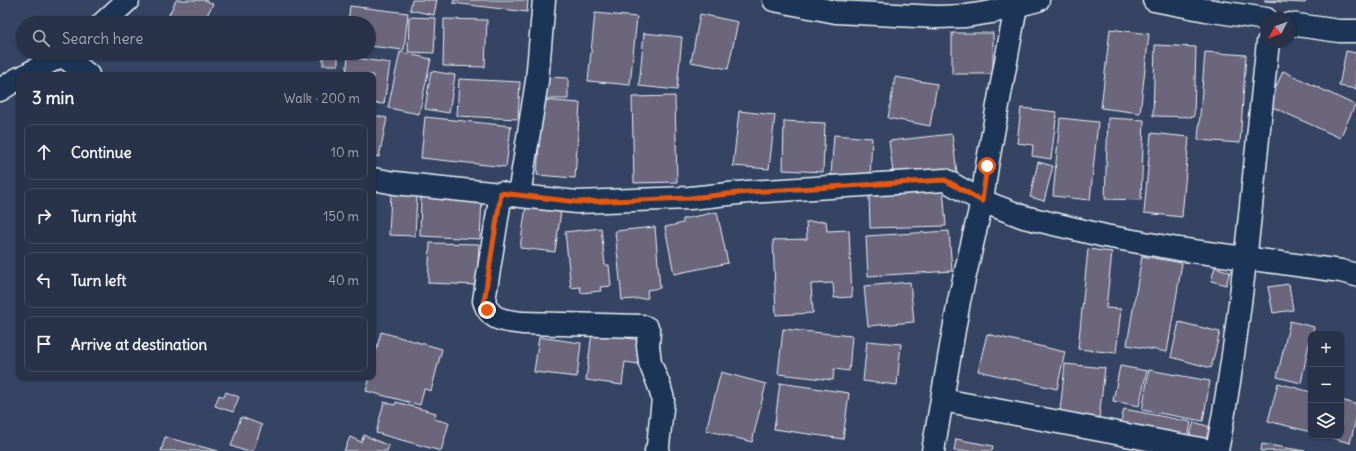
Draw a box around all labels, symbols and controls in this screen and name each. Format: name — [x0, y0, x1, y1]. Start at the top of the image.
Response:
north arrow — [1260, 12, 1296, 48]
search box — [16, 16, 376, 60]
icon: search — [30, 27, 52, 49]
text: Search here — [62, 29, 143, 48]
text: 3 min — [32, 87, 74, 109]
text: Walk · 200 m — [284, 90, 360, 107]
icon: ahead — [33, 141, 55, 163]
text: Continue — [71, 143, 132, 162]
text: 10 m — [331, 144, 359, 161]
route start — [978, 157, 996, 175]
icon: right — [33, 205, 55, 227]
text: Turn right — [71, 207, 136, 226]
text: 150 m — [323, 208, 359, 225]
icon: left — [33, 269, 55, 291]
text: Turn left — [71, 271, 126, 290]
text: 40 m — [328, 272, 359, 289]
route end — [478, 301, 496, 319]
map controls — [1308, 331, 1344, 439]
button: + — [1308, 331, 1344, 367]
icon: arrive — [33, 333, 55, 355]
text: Arrive at destination — [71, 335, 207, 354]
button: − — [1308, 367, 1344, 403]
button: layers — [1308, 403, 1344, 439]

